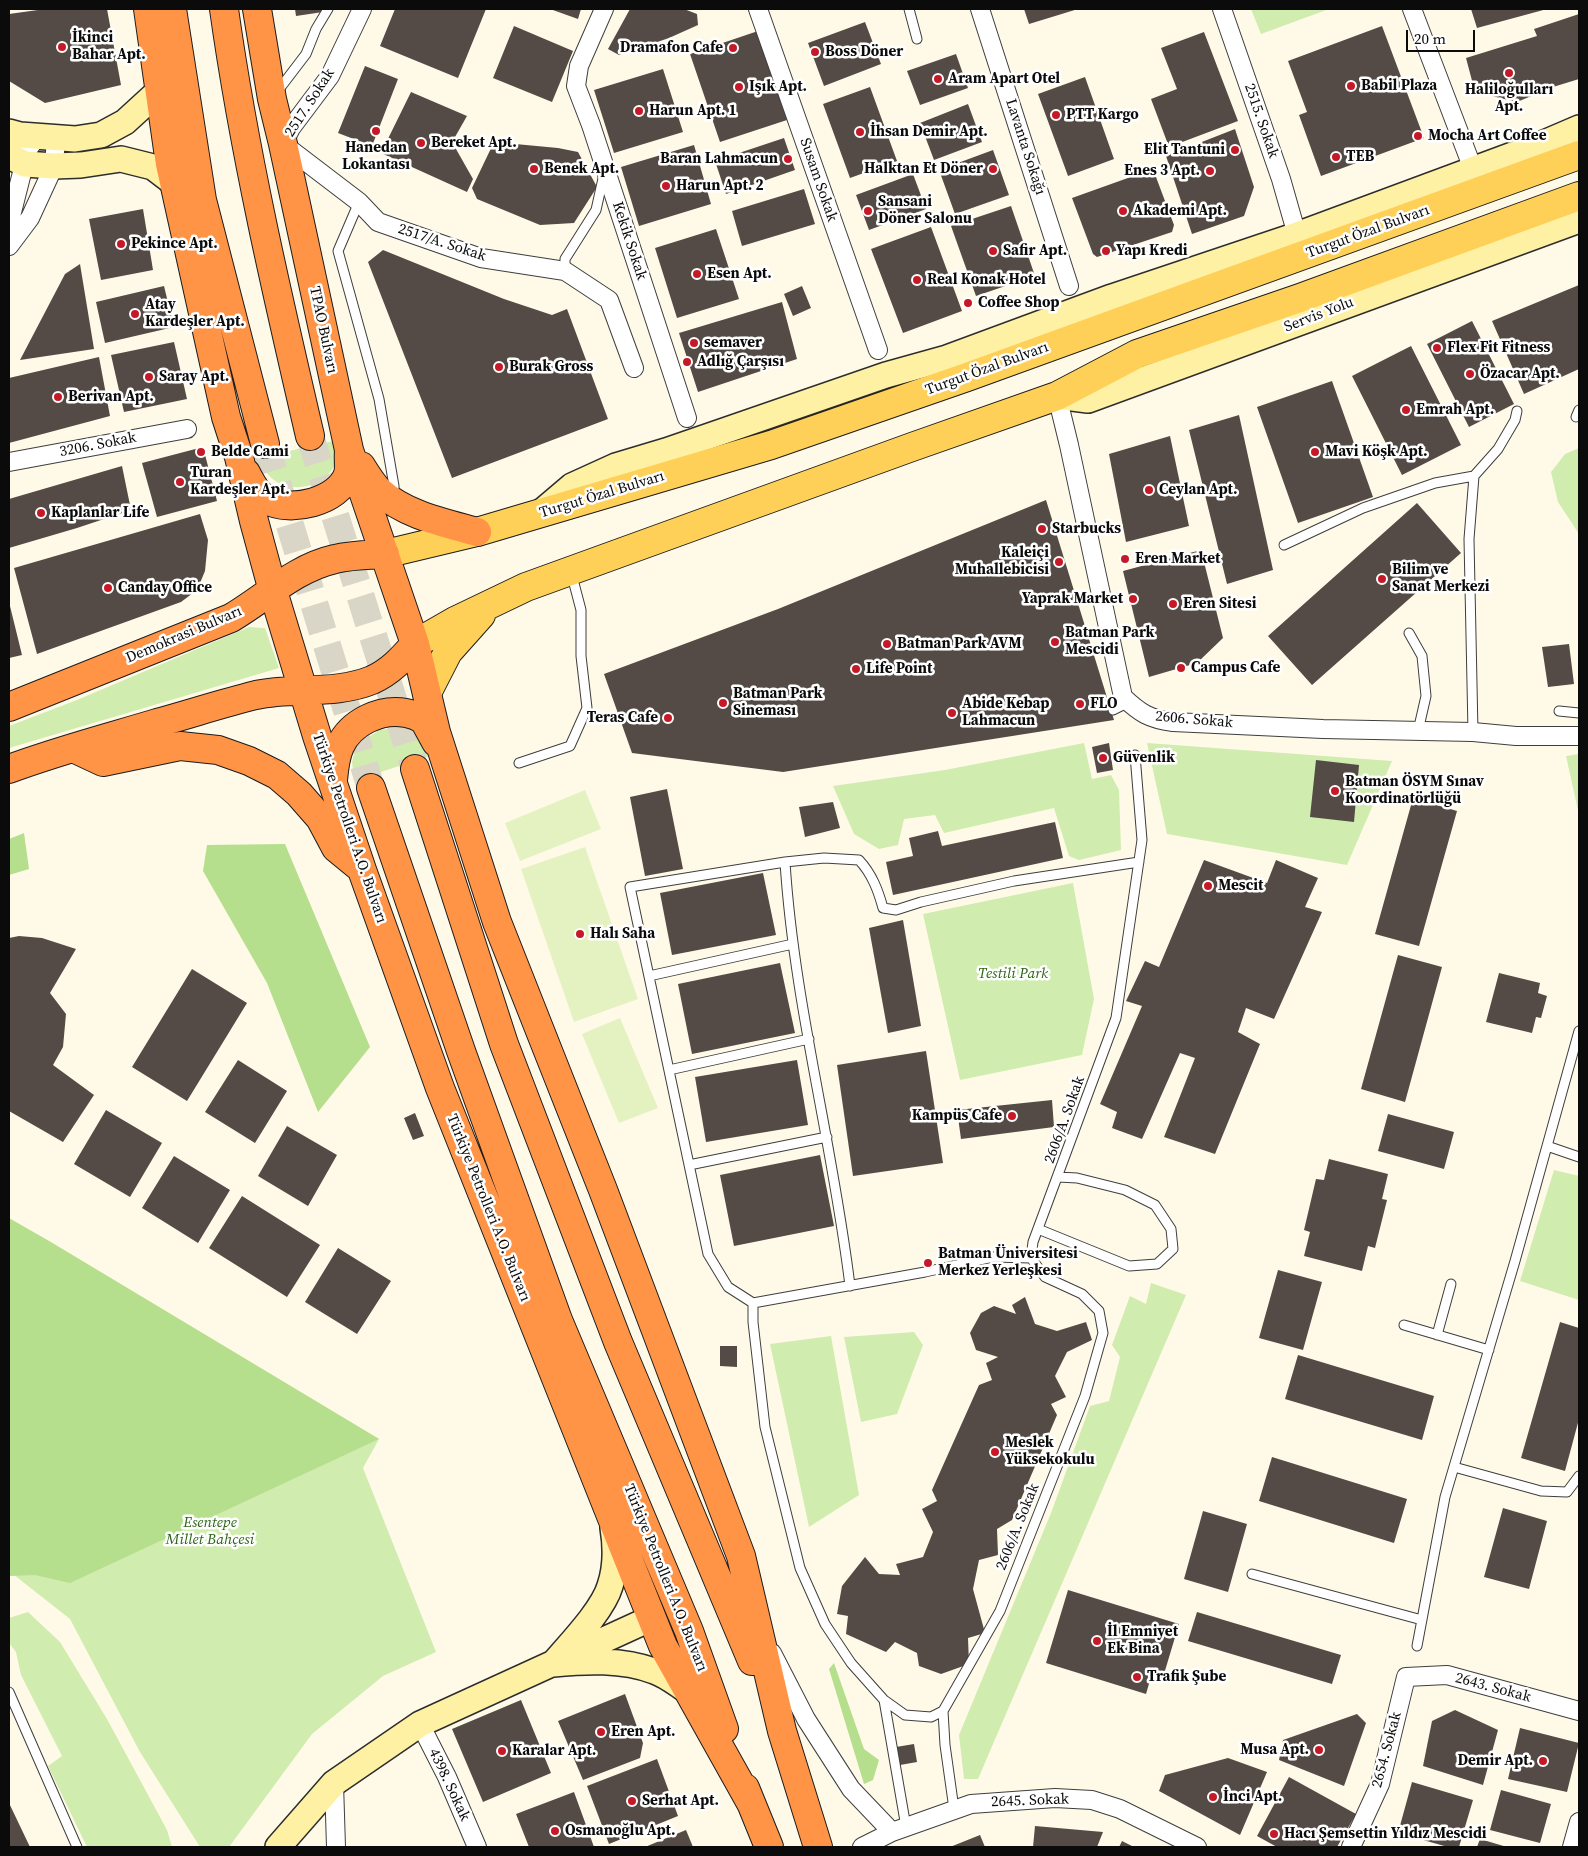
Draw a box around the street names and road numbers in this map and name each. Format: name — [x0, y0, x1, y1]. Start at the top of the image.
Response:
street label: 2517. Sokak — [281, 65, 339, 141]
street label: 2515. Sokak — [1240, 81, 1282, 161]
street label: Lavanta Sokağı — [1001, 97, 1049, 197]
street label: Susam Sokak — [795, 136, 841, 224]
street label: Kekik Sokak — [608, 200, 650, 282]
street label: Turgut Özal Bulvarı — [1304, 201, 1432, 263]
street label: 2517/A. Sokak — [396, 220, 488, 266]
street label: TPAO Bulvarı — [305, 285, 341, 375]
street label: Servis Yolu — [1282, 293, 1356, 337]
street label: Turgut Özal Bulvarı — [923, 338, 1051, 400]
street label: 3206. Sokak — [58, 429, 138, 461]
street label: Turgut Özal Bulvarı — [537, 467, 667, 523]
street label: Demokrasi Bulvarı — [123, 602, 245, 668]
street label: 2606. Sokak — [1154, 708, 1234, 732]
street label: Türkiye Petrolleri A.O. Bulvarı — [308, 730, 390, 926]
street label: 2606/A. Sokak — [1041, 1074, 1089, 1166]
street label: Türkiye Petrolleri A.O. Bulvarı — [442, 1112, 534, 1304]
street label: 2606/A. Sokak — [992, 1481, 1044, 1573]
street label: Türkiye Petrolleri A.O. Bulvarı — [619, 1482, 711, 1674]
street label: 2643. Sokak — [1453, 1669, 1533, 1707]
street label: 2654. Sokak — [1368, 1710, 1406, 1790]
street label: 4398. Sokak — [424, 1746, 474, 1824]
street label: 2645. Sokak — [991, 1791, 1069, 1811]

